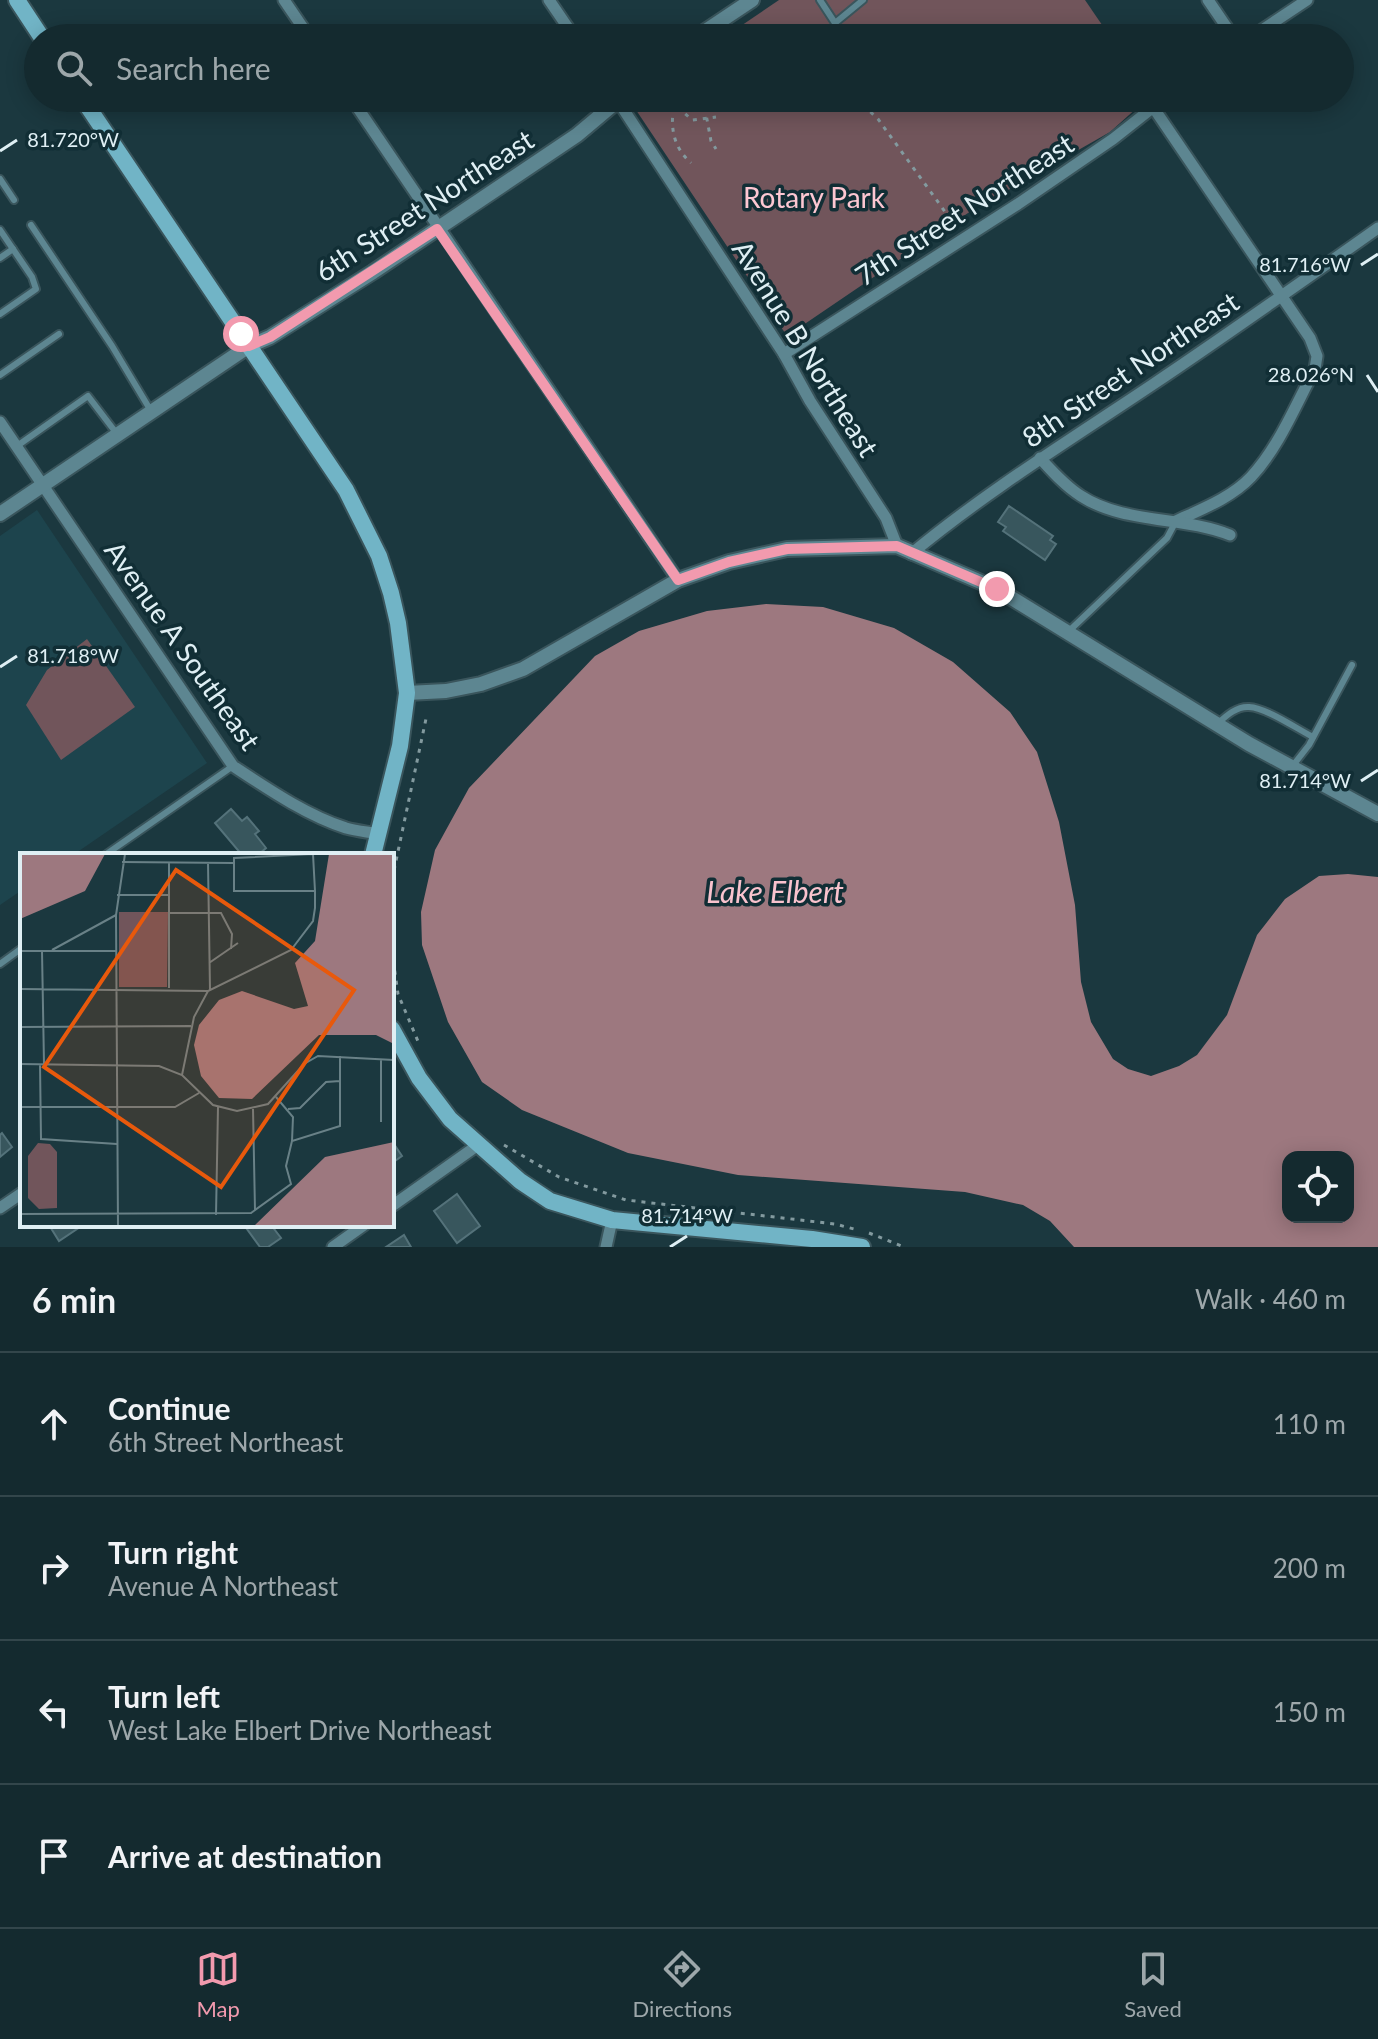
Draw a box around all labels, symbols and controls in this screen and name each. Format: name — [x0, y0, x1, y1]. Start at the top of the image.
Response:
search box — [24, 24, 1354, 112]
icon: search — [52, 46, 96, 90]
text: Search here — [116, 50, 271, 86]
street label: 6th Street Northeast — [308, 122, 540, 288]
street label: 7th Street Northeast — [848, 126, 1080, 292]
text: 81.720°W — [27, 127, 119, 151]
park label: Rotary Park — [743, 180, 886, 214]
street label: Avenue B Northeast — [726, 234, 886, 462]
text: 81.716°W — [1259, 252, 1351, 276]
street label: 8th Street Northeast — [1015, 284, 1245, 454]
route start — [223, 316, 259, 352]
text: 28.026°N — [1268, 362, 1354, 386]
street label: Avenue A Southeast — [98, 534, 268, 756]
route end — [979, 571, 1015, 607]
text: 81.718°W — [27, 643, 119, 667]
text: 81.714°W — [1259, 768, 1351, 792]
inset map — [20, 853, 394, 1227]
water label: Lake Elbert — [706, 873, 844, 909]
map controls — [1282, 1151, 1354, 1223]
button: locate — [1282, 1151, 1354, 1223]
text: 81.714°W — [641, 1203, 733, 1227]
text: 6 min — [32, 1279, 116, 1320]
text: Walk · 460 m — [1195, 1283, 1346, 1315]
text: Continue — [108, 1390, 231, 1426]
icon: ahead — [32, 1402, 76, 1446]
text: 110 m — [1273, 1408, 1346, 1440]
text: 6th Street Northeast — [108, 1426, 343, 1458]
text: Turn right — [108, 1534, 238, 1570]
icon: right — [32, 1546, 76, 1590]
text: 200 m — [1273, 1552, 1346, 1584]
text: Avenue A Northeast — [108, 1570, 338, 1602]
text: Turn left — [108, 1678, 220, 1714]
icon: left — [32, 1690, 76, 1734]
text: 150 m — [1273, 1696, 1346, 1728]
text: West Lake Elbert Drive Northeast — [108, 1714, 492, 1746]
icon: arrive — [32, 1834, 76, 1878]
text: Arrive at destination — [108, 1838, 382, 1874]
tab: Map — [196, 1947, 240, 2022]
tab: Directions — [633, 1947, 732, 2022]
tab: Saved — [1124, 1947, 1182, 2022]

